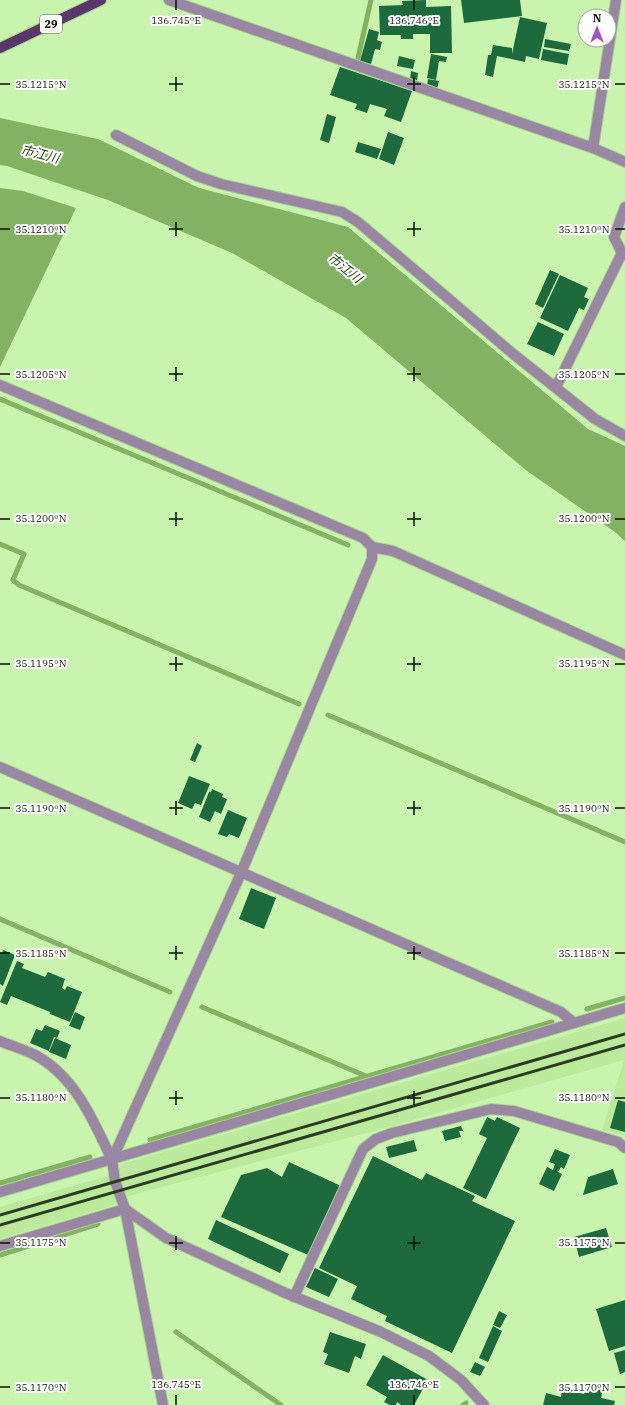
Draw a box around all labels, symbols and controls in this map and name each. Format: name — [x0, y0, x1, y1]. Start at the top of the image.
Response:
north arrow — [577, 8, 617, 48]
text: N — [593, 11, 602, 25]
text: 136.745°E — [151, 14, 201, 27]
text: 136.746°E — [389, 14, 439, 27]
road number: 29 — [40, 15, 62, 33]
text: 35.1215°N — [15, 78, 67, 91]
text: 35.1215°N — [558, 78, 610, 91]
water label: 市江川 — [19, 141, 63, 167]
text: 35.1210°N — [15, 223, 67, 236]
text: 35.1210°N — [558, 223, 610, 236]
water label: 市江川 — [324, 249, 367, 288]
text: 35.1205°N — [15, 368, 67, 381]
text: 35.1205°N — [558, 368, 610, 381]
text: 35.1200°N — [15, 512, 67, 525]
text: 35.1200°N — [558, 512, 610, 525]
text: 35.1195°N — [15, 657, 67, 670]
text: 35.1195°N — [558, 657, 610, 670]
text: 35.1190°N — [15, 802, 67, 815]
text: 35.1190°N — [558, 802, 610, 815]
text: 35.1185°N — [15, 947, 67, 960]
text: 35.1185°N — [558, 947, 610, 960]
text: 35.1180°N — [15, 1091, 67, 1104]
text: 35.1180°N — [558, 1091, 610, 1104]
text: 35.1175°N — [15, 1236, 67, 1249]
text: 35.1175°N — [558, 1236, 610, 1249]
text: 136.745°E — [151, 1378, 201, 1391]
text: 136.746°E — [389, 1378, 439, 1391]
text: 35.1170°N — [15, 1381, 67, 1394]
text: 35.1170°N — [558, 1381, 610, 1394]

